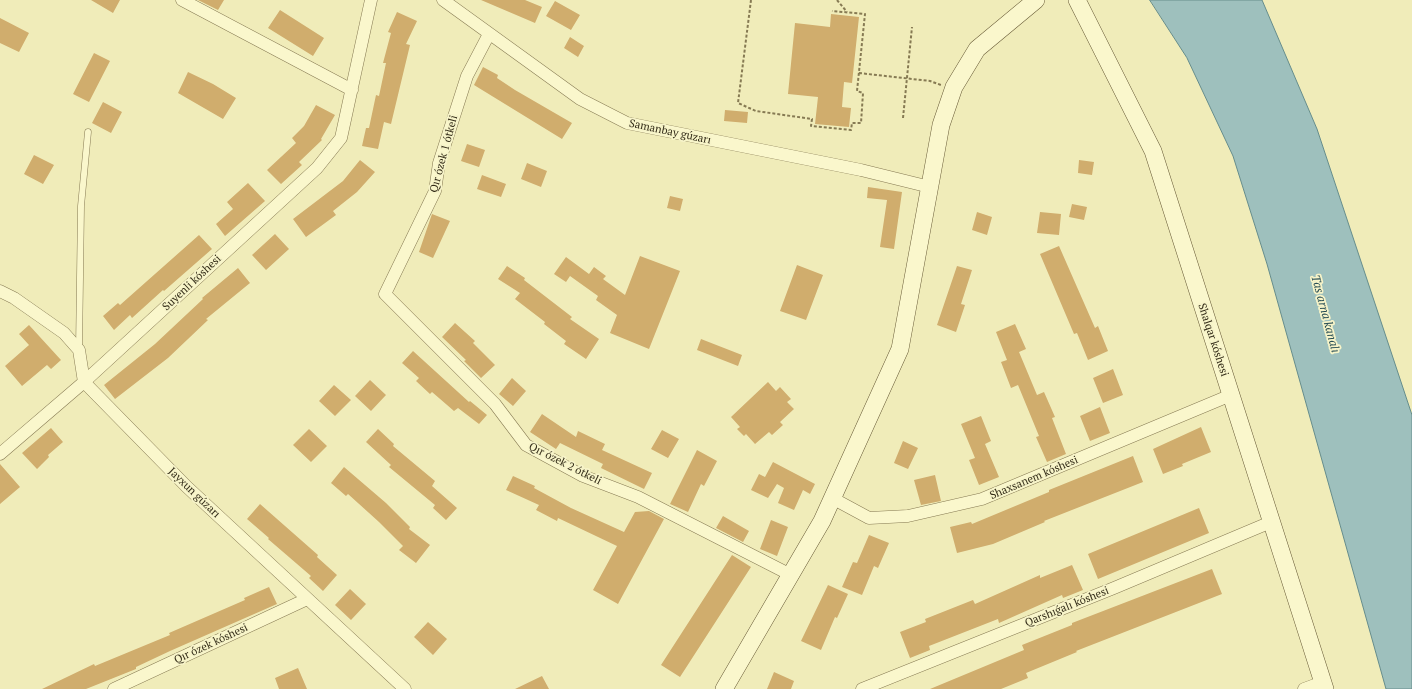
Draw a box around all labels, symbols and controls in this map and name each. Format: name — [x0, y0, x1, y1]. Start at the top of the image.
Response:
street label: Qır ózek 1 ótkeli — [427, 114, 461, 194]
street label: Samanbay gúzarı — [628, 117, 712, 147]
street label: Suyenli kóshesi — [160, 252, 224, 314]
water label: Tas arna kanalı — [1308, 274, 1342, 354]
street label: Shalqar kóshesi — [1195, 302, 1231, 378]
street label: Qır ózek 2 ótkeli — [526, 440, 604, 488]
street label: Shaxsanem kóshesi — [988, 453, 1080, 503]
street label: Jayxun gúzarı — [165, 465, 223, 521]
street label: Qarshıǵalı kóshesi — [1023, 584, 1111, 630]
street label: Qır ózek kóshesi — [172, 621, 250, 667]

